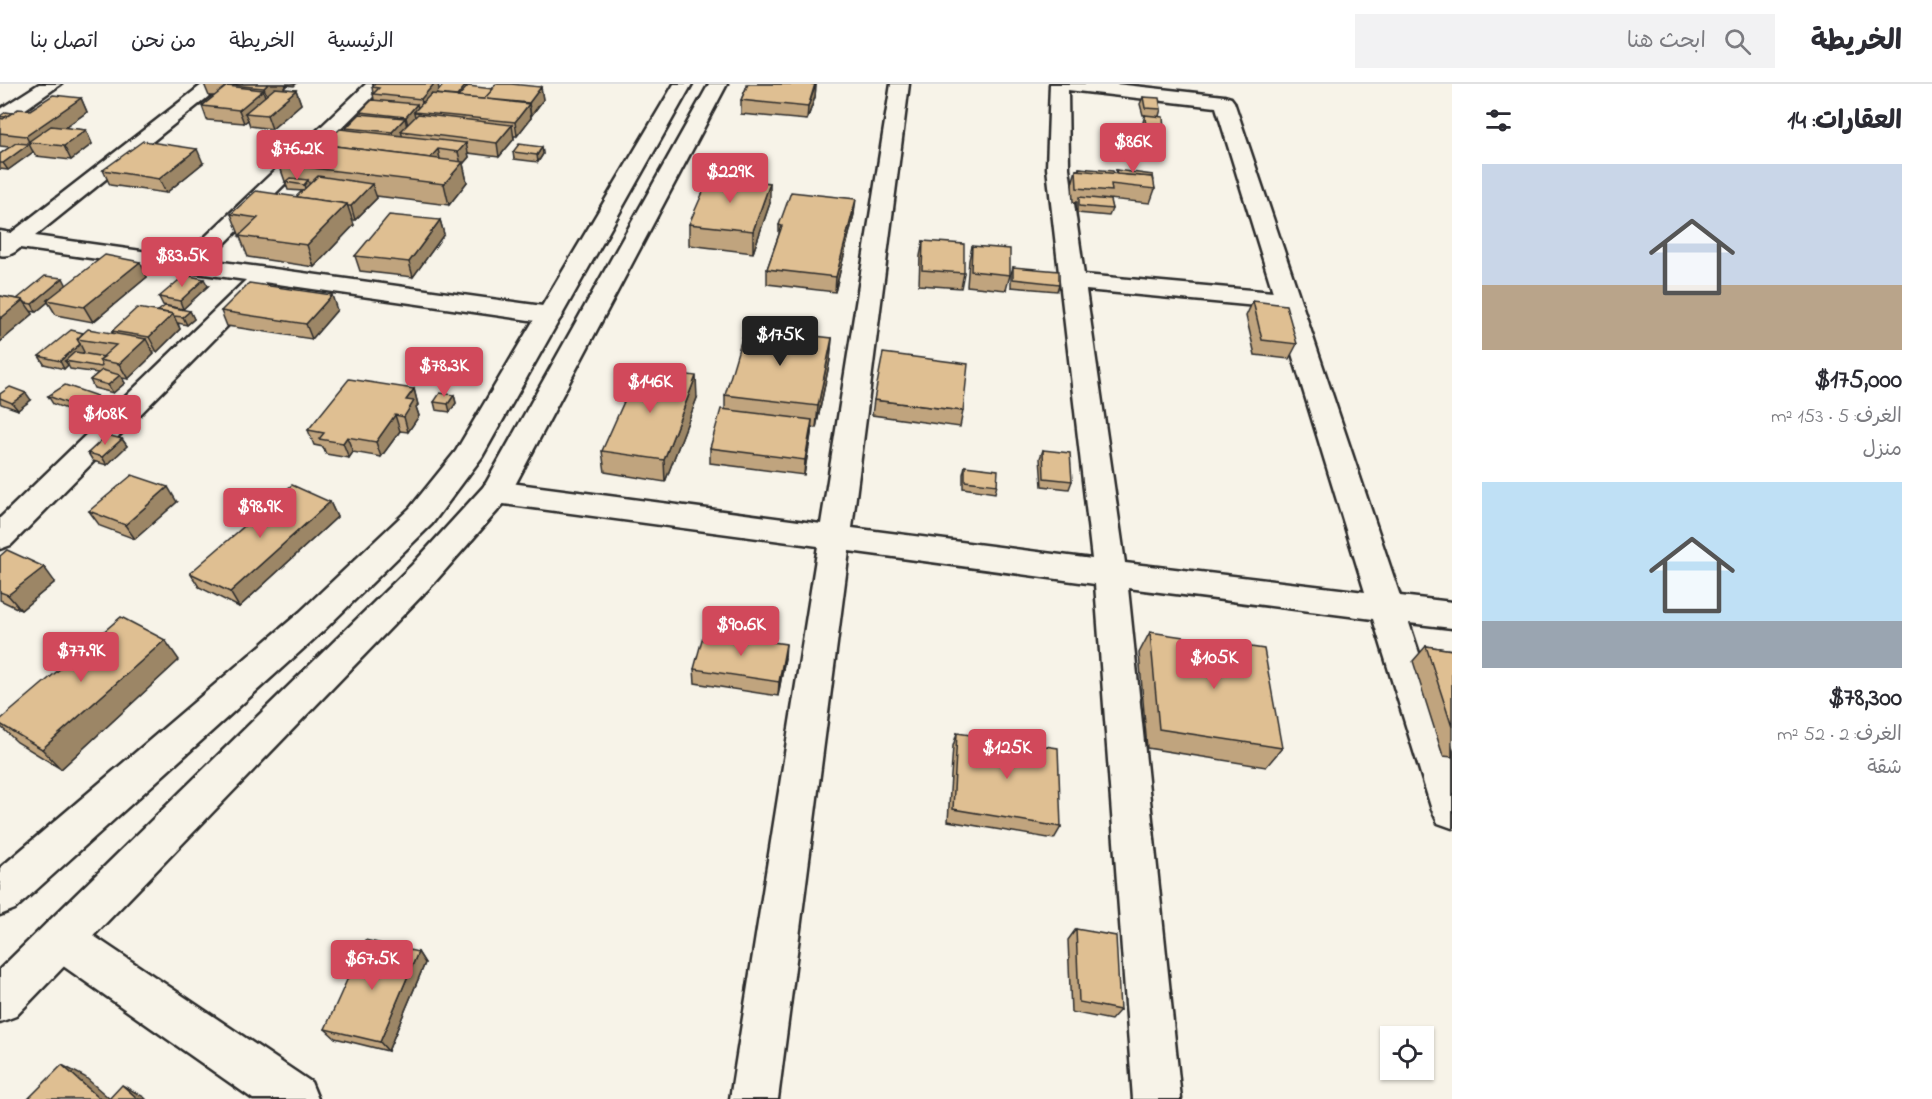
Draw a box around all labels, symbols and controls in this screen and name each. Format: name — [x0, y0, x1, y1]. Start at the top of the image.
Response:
search box — [1355, 14, 1775, 68]
text: الخريطة — [1811, 22, 1902, 63]
icon: search — [1721, 25, 1754, 58]
text: ابحث هنا — [1627, 26, 1706, 58]
text: اتصل بنا — [30, 27, 98, 57]
text: من نحن — [131, 27, 196, 57]
text: الخريطة — [229, 27, 295, 57]
text: الرئيسية — [328, 27, 394, 57]
text: العقارات: 14 — [1787, 103, 1902, 141]
icon: filters — [1482, 104, 1515, 137]
pin: $86K — [1097, 123, 1169, 174]
text: $86K — [1114, 128, 1152, 157]
pin: $76.2K — [248, 130, 346, 181]
text: $76.2K — [271, 135, 323, 164]
pin: $229K — [688, 153, 772, 204]
text: $229K — [706, 158, 754, 187]
icon: home — [1638, 203, 1746, 311]
pin: $83.5K — [133, 237, 231, 288]
text: $83.5K — [155, 242, 209, 271]
pin: $175K — [738, 316, 822, 367]
text: $175K — [756, 321, 804, 350]
pin: $78.3K — [395, 347, 493, 398]
text: $78.3K — [419, 352, 469, 381]
text: $175,000 — [1814, 362, 1902, 400]
pin: $146K — [608, 363, 692, 414]
text: $146K — [627, 368, 673, 397]
pin: $108K — [63, 395, 147, 446]
text: $108K — [83, 400, 127, 429]
text: الغرف: 5 · 153 m² — [1771, 403, 1902, 432]
text: منزل — [1863, 436, 1902, 465]
pin: $98.9K — [211, 488, 309, 539]
text: $98.9K — [237, 493, 283, 522]
icon: home — [1638, 521, 1746, 629]
pin: $90.6K — [692, 606, 790, 657]
text: $90.6K — [716, 611, 766, 640]
pin: $77.9K — [32, 632, 130, 683]
text: $77.9K — [57, 637, 105, 666]
pin: $105K — [1172, 639, 1256, 690]
text: $105K — [1190, 644, 1238, 673]
text: $78,300 — [1828, 680, 1902, 718]
text: الغرف: 2 · 52 m² — [1777, 721, 1902, 750]
pin: $125K — [965, 729, 1049, 780]
text: $125K — [982, 734, 1032, 763]
text: شقة — [1867, 754, 1902, 783]
pin: $67.5K — [323, 940, 421, 991]
text: $67.5K — [345, 945, 399, 974]
map controls — [1380, 1026, 1434, 1080]
button: locate — [1380, 1026, 1434, 1080]

